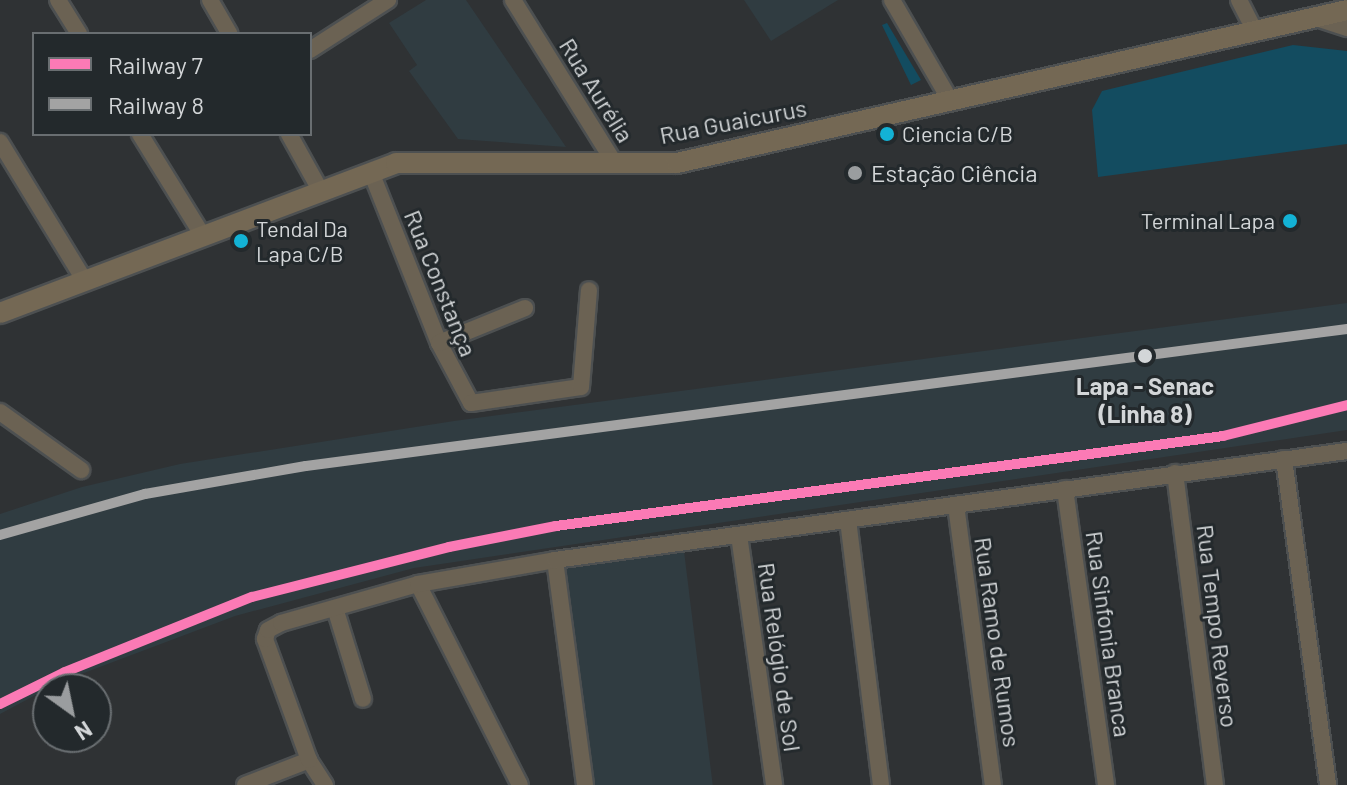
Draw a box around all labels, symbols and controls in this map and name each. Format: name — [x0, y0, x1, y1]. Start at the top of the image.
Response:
legend — [32, 32, 312, 136]
street label: Rua Aurélia — [554, 33, 640, 147]
text: Railway 7 — [108, 50, 203, 79]
text: Railway 8 — [108, 90, 204, 119]
street label: Rua Guaicurus — [657, 93, 809, 149]
place label: Ciencia C/B — [902, 121, 1013, 147]
marker: Ciencia C/B — [879, 126, 895, 142]
place label: Estação Ciência — [871, 159, 1038, 187]
marker: Estação Ciência — [846, 164, 864, 182]
street label: Rua Constança — [399, 206, 483, 360]
place label: Terminal Lapa — [1141, 208, 1275, 234]
marker: Terminal Lapa — [1282, 213, 1298, 229]
place label: Tendal Da Lapa C/B — [256, 215, 348, 266]
marker: Tendal Da Lapa C/B — [233, 233, 249, 249]
marker: Lapa - Senac (Linha 8) — [1133, 344, 1157, 368]
place label: Lapa - Senac (Linha 8) — [1076, 372, 1214, 428]
street label: Rua Tempo Reverso — [1191, 523, 1245, 729]
street label: Rua Sinfonia Branca — [1080, 529, 1138, 739]
street label: Rua Ramo de Rumos — [969, 535, 1027, 749]
street label: Rua Relógio de Sol — [752, 561, 808, 753]
north arrow — [32, 673, 112, 753]
text: N — [71, 717, 97, 746]

